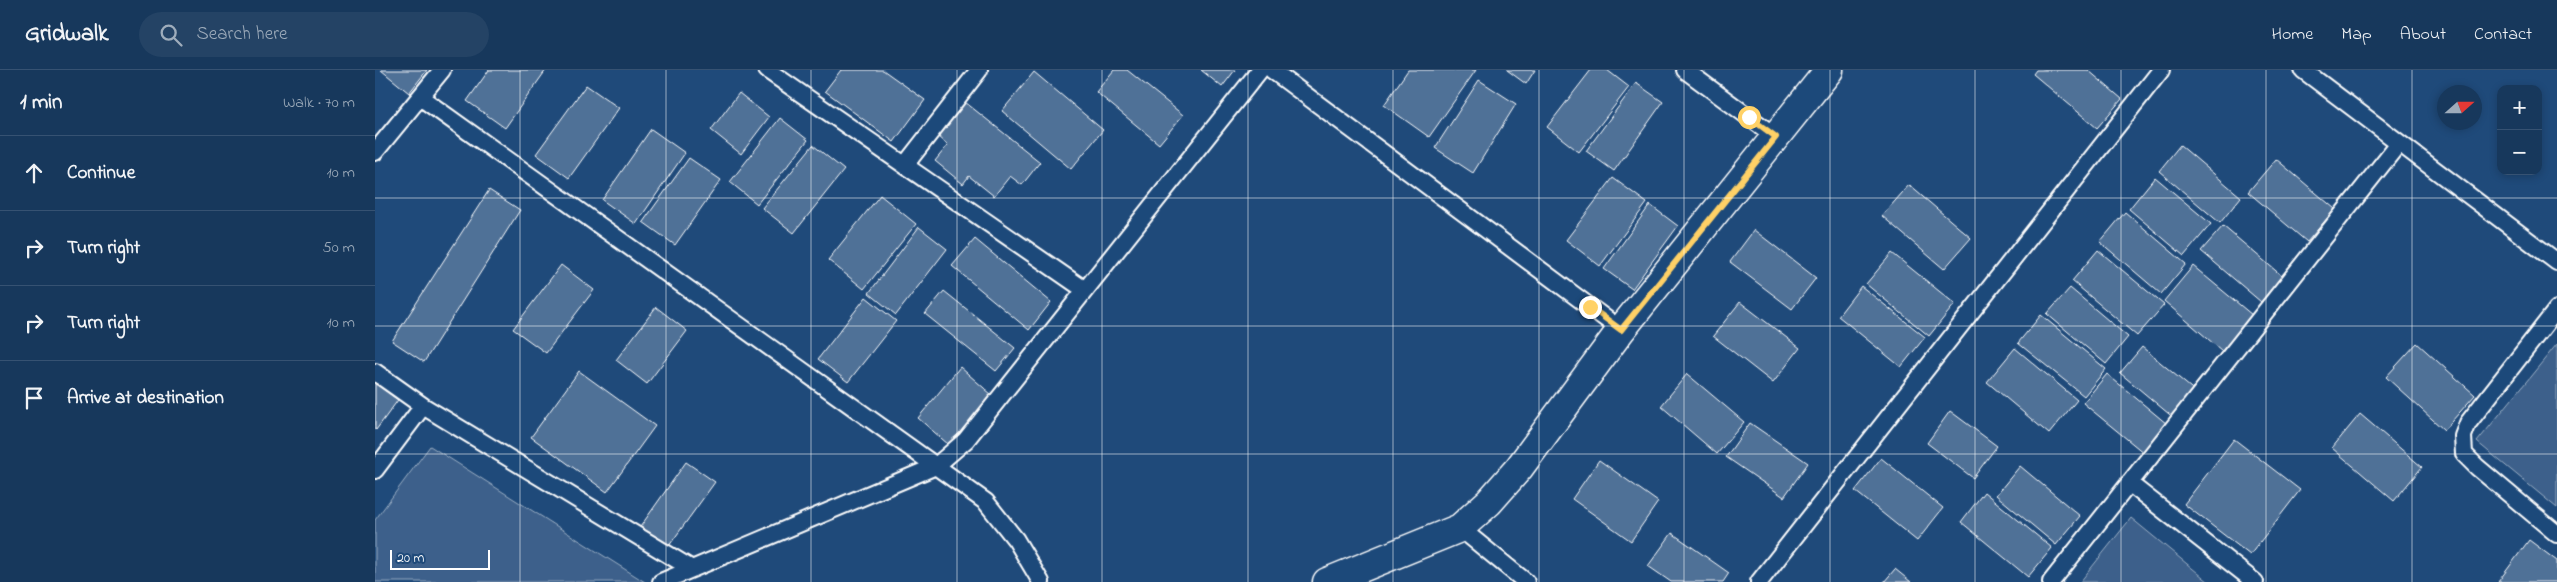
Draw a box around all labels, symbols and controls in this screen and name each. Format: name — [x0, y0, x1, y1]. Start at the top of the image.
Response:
search box — [139, 12, 489, 57]
text: Gridwalk — [25, 17, 109, 52]
icon: search — [157, 21, 185, 49]
text: Search here — [197, 21, 288, 48]
text: Home — [2272, 22, 2313, 48]
text: Map — [2341, 22, 2372, 48]
text: About — [2400, 22, 2446, 48]
text: Contact — [2474, 22, 2532, 48]
north arrow — [2437, 85, 2482, 130]
map controls — [2497, 85, 2542, 175]
button: + — [2497, 85, 2542, 130]
text: 1 min — [20, 88, 62, 118]
text: Walk · 70 m — [283, 91, 355, 115]
route start — [1738, 106, 1761, 129]
button: − — [2497, 130, 2542, 175]
icon: ahead — [20, 159, 48, 187]
text: Continue — [67, 160, 135, 187]
text: 10 m — [327, 161, 355, 185]
icon: right — [20, 234, 48, 262]
text: Turn right — [67, 235, 140, 262]
text: 50 m — [323, 236, 355, 260]
route end — [1579, 296, 1602, 319]
icon: right — [20, 309, 48, 337]
text: Turn right — [67, 310, 140, 337]
text: 10 m — [327, 311, 355, 335]
icon: arrive — [20, 384, 48, 412]
text: Arrive at destination — [67, 385, 224, 412]
scale bar — [390, 547, 490, 570]
text: 20 m — [397, 548, 424, 569]

